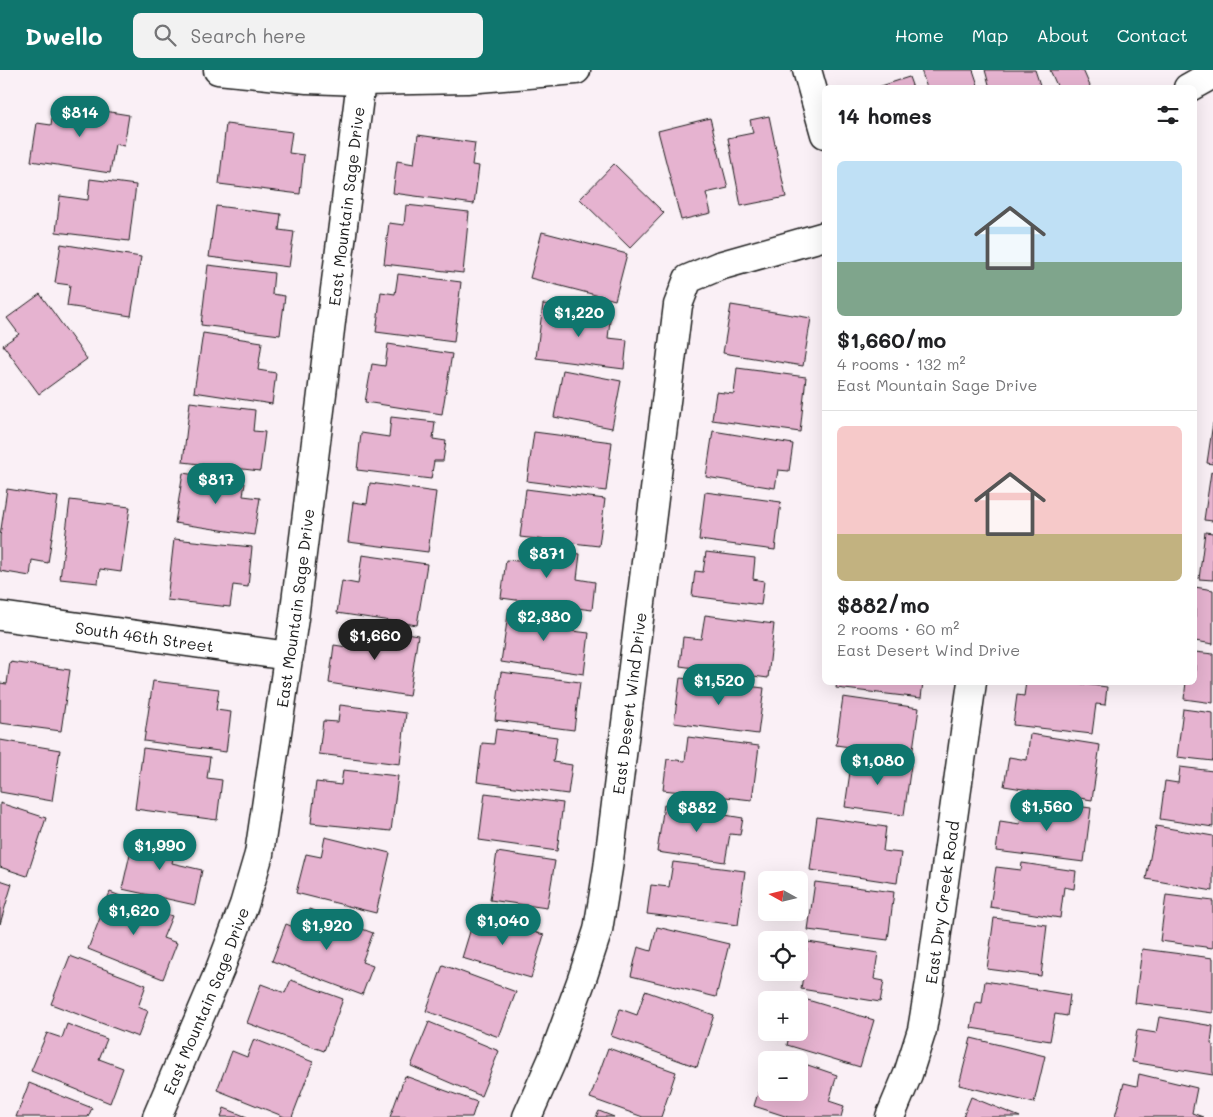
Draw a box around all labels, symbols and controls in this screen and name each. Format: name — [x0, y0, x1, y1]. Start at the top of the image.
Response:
search box — [133, 13, 483, 58]
text: Dwello — [25, 20, 103, 51]
icon: search — [151, 21, 179, 49]
text: Search here — [191, 23, 306, 48]
text: Home — [895, 23, 944, 47]
text: Map — [972, 23, 1008, 47]
text: About — [1036, 23, 1089, 47]
text: Contact — [1117, 23, 1188, 47]
pin: $814 — [50, 96, 110, 138]
text: $814 — [61, 101, 99, 122]
icon: filters — [1154, 101, 1182, 129]
text: 14 homes — [837, 102, 932, 129]
street label: East Mountain Sage Drive — [323, 105, 368, 307]
icon: home — [965, 193, 1055, 283]
pin: $1,220 — [538, 296, 620, 338]
text: $1,220 — [554, 301, 604, 322]
text: $1,660/mo — [837, 326, 946, 353]
text: 4 rooms · 132 m² — [837, 353, 966, 374]
text: East Mountain Sage Drive — [837, 374, 1037, 395]
icon: home — [965, 459, 1055, 549]
pin: $817 — [186, 462, 246, 505]
text: $817 — [198, 468, 234, 489]
street label: East Mountain Sage Drive — [270, 507, 318, 709]
pin: $871 — [517, 536, 577, 579]
text: $871 — [529, 542, 565, 563]
text: $882/mo — [837, 591, 929, 618]
pin: $2,380 — [503, 600, 585, 642]
text: $2,380 — [517, 605, 571, 626]
street label: East Desert Wind Drive — [607, 611, 650, 796]
street label: South 46th Street — [74, 616, 215, 656]
pin: $1,660 — [334, 618, 416, 661]
text: 2 rooms · 60 m² — [837, 618, 959, 639]
text: $1,660 — [349, 624, 401, 645]
text: East Desert Wind Drive — [837, 639, 1020, 660]
pin: $1,520 — [678, 664, 760, 706]
text: $1,520 — [694, 669, 744, 690]
pin: $1,080 — [837, 744, 919, 786]
text: $1,080 — [852, 749, 904, 770]
pin: $882 — [667, 790, 727, 833]
pin: $1,560 — [1006, 790, 1088, 832]
text: $1,560 — [1021, 795, 1073, 816]
text: $882 — [678, 796, 716, 817]
street label: East Dry Creek Road — [919, 819, 963, 985]
pin: $1,990 — [119, 828, 201, 871]
text: $1,990 — [134, 834, 186, 855]
north arrow — [758, 871, 808, 921]
map controls — [758, 871, 808, 1101]
pin: $1,620 — [93, 894, 175, 936]
text: $1,620 — [109, 899, 159, 920]
street label: East Mountain Sage Drive — [157, 904, 253, 1097]
pin: $1,040 — [462, 904, 544, 946]
pin: $1,920 — [286, 908, 368, 951]
text: $1,040 — [477, 909, 529, 930]
text: $1,920 — [302, 914, 352, 935]
button: locate — [758, 931, 808, 981]
button: + — [758, 991, 808, 1041]
button: − — [758, 1051, 808, 1101]

